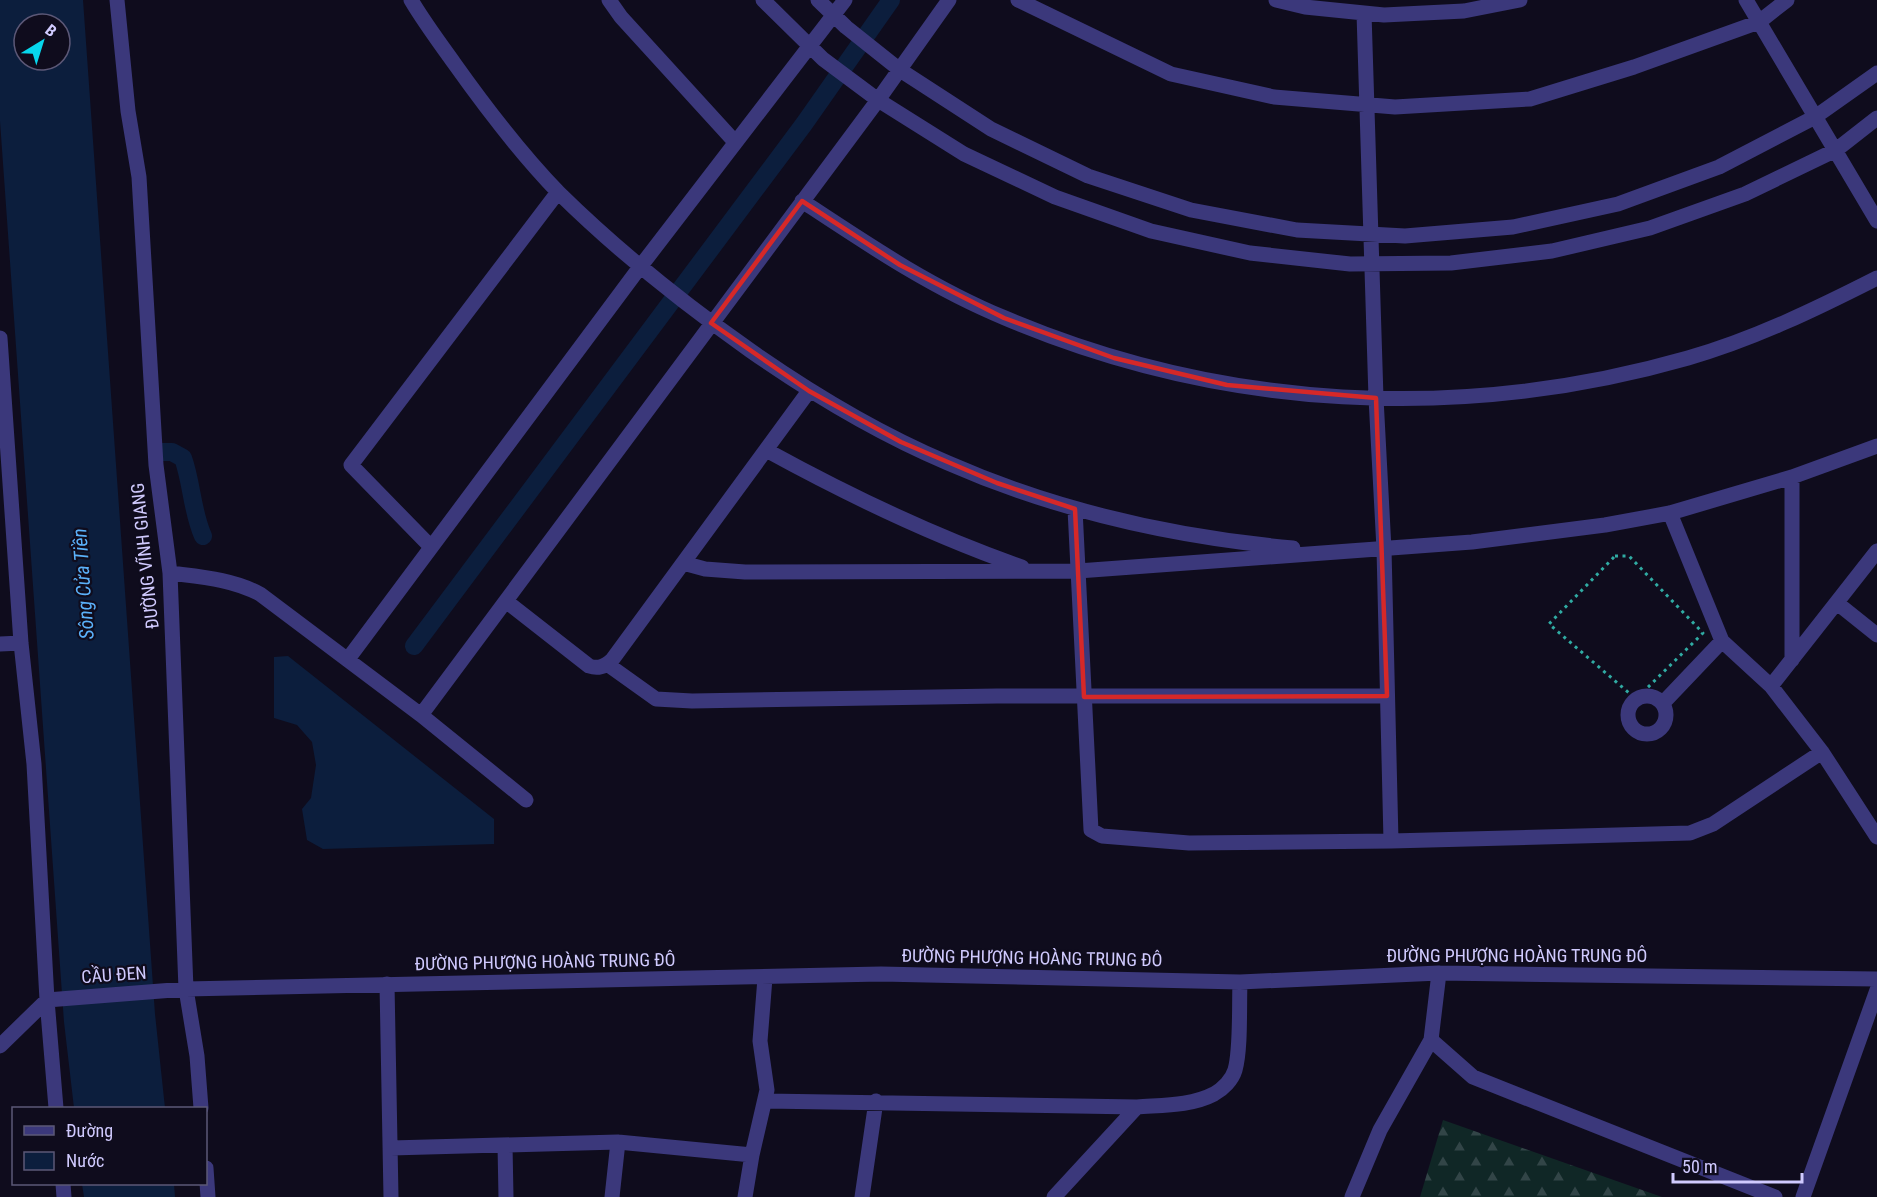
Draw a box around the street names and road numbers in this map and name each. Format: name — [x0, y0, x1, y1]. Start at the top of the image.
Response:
street label: ĐƯỜNG VĨNH GIANG — [126, 482, 163, 630]
street label: ĐƯỜNG PHƯỢNG HOÀNG TRUNG ĐÔ — [901, 945, 1163, 970]
street label: ĐƯỜNG PHƯỢNG HOÀNG TRUNG ĐÔ — [1387, 945, 1647, 966]
street label: ĐƯỜNG PHƯỢNG HOÀNG TRUNG ĐÔ — [414, 949, 676, 974]
street label: CẦU ĐEN — [81, 961, 147, 987]

